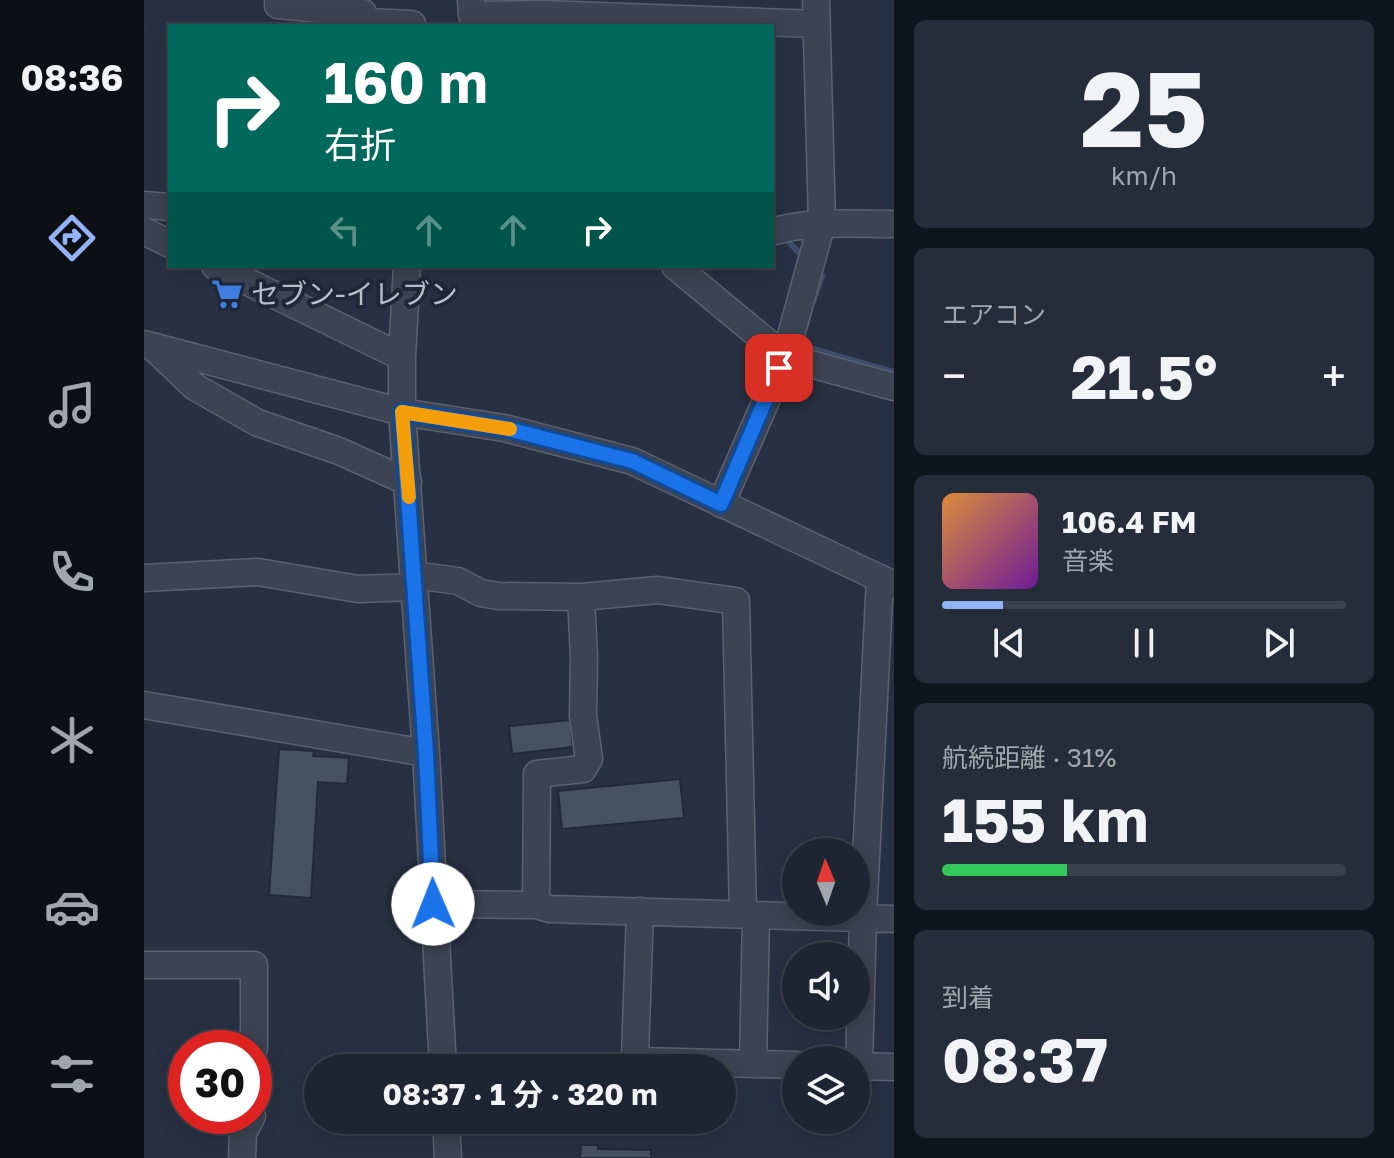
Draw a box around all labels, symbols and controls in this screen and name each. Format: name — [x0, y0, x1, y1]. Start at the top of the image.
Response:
text: 25 — [1081, 45, 1207, 170]
text: 160 m — [324, 48, 488, 115]
text: 08:36 — [21, 56, 123, 99]
icon: right — [192, 56, 296, 160]
text: 右折 — [324, 123, 396, 166]
text: km/h — [1111, 160, 1177, 191]
icon: left — [323, 208, 367, 252]
icon: ahead — [407, 208, 451, 252]
icon: ahead — [491, 208, 535, 252]
icon: right — [575, 208, 619, 252]
icon: directions — [44, 210, 100, 266]
supermarket icon: セブン-イレブン — [210, 277, 244, 311]
place label: セブン-イレブン — [251, 277, 458, 310]
text: エアコン — [942, 299, 1046, 330]
pin — [745, 334, 813, 402]
text: 21.5° — [1071, 340, 1217, 412]
icon: arrive — [757, 346, 801, 390]
text: − — [942, 349, 966, 402]
text: + — [1322, 349, 1346, 402]
icon: music — [44, 377, 100, 433]
text: 106.4 FM — [1062, 504, 1196, 540]
icon: phone — [44, 544, 100, 600]
text: 音楽 — [1062, 545, 1114, 576]
icon: previous — [987, 621, 1031, 665]
icon: pause — [1122, 621, 1166, 665]
icon: next — [1257, 621, 1301, 665]
icon: climate — [44, 712, 100, 768]
text: 航続距離 · 31% — [942, 742, 1116, 773]
text: 155 km — [942, 783, 1148, 855]
north arrow — [782, 838, 870, 926]
map controls — [782, 838, 870, 1134]
position arrow — [391, 862, 475, 946]
icon: car — [44, 879, 100, 935]
button: sound — [782, 942, 870, 1030]
text: 到着 — [942, 982, 994, 1013]
text: 08:37 — [942, 1023, 1108, 1095]
speed limit sign: 30 — [168, 1030, 272, 1134]
icon: filters — [44, 1046, 100, 1102]
button: layers — [782, 1046, 870, 1134]
text: 08:37 · 1 分 · 320 m — [383, 1076, 657, 1112]

